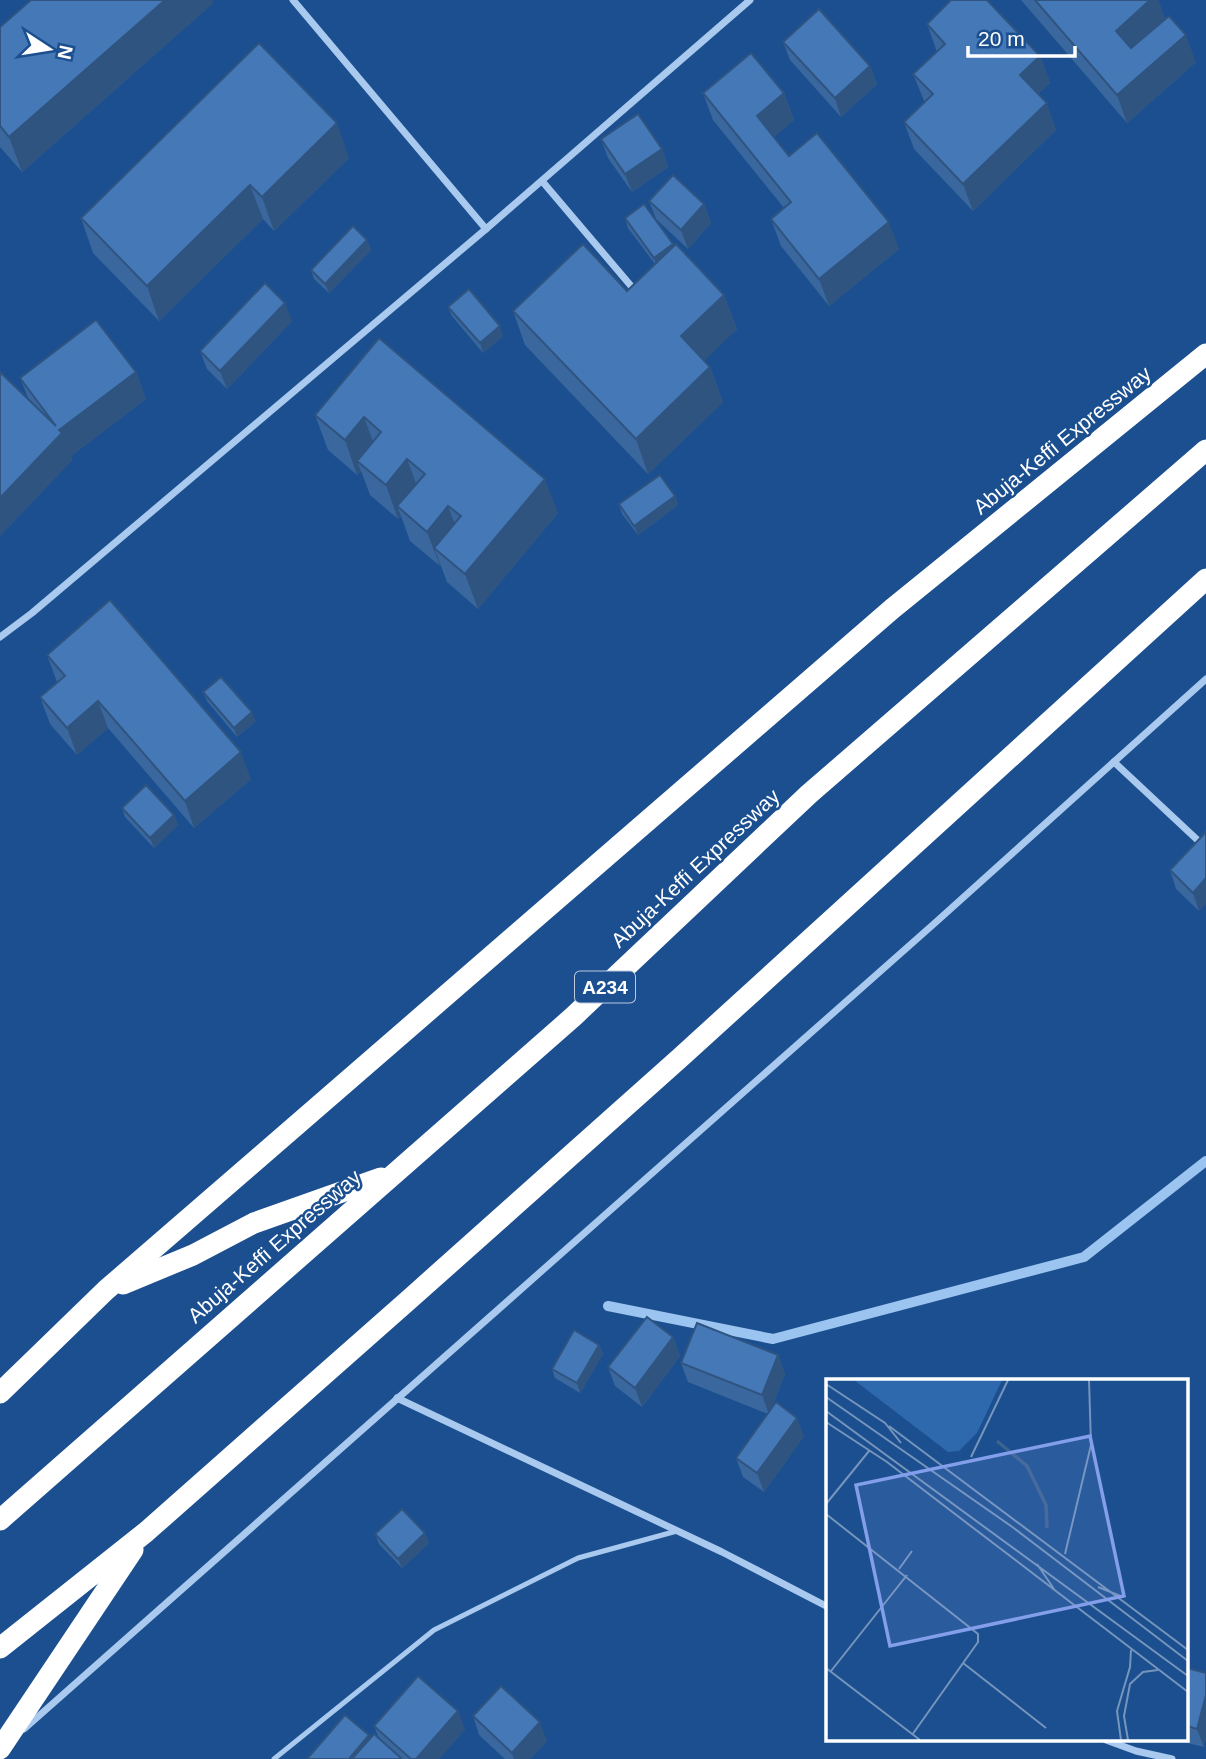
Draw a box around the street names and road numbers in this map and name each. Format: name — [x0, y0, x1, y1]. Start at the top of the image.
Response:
street label: Abuja-Keffi Expressway — [969, 361, 1156, 519]
street label: Abuja-Keffi Expressway — [606, 784, 784, 952]
road number: A234 — [575, 972, 635, 1002]
street label: Abuja-Keffi Expressway — [183, 1164, 365, 1327]

